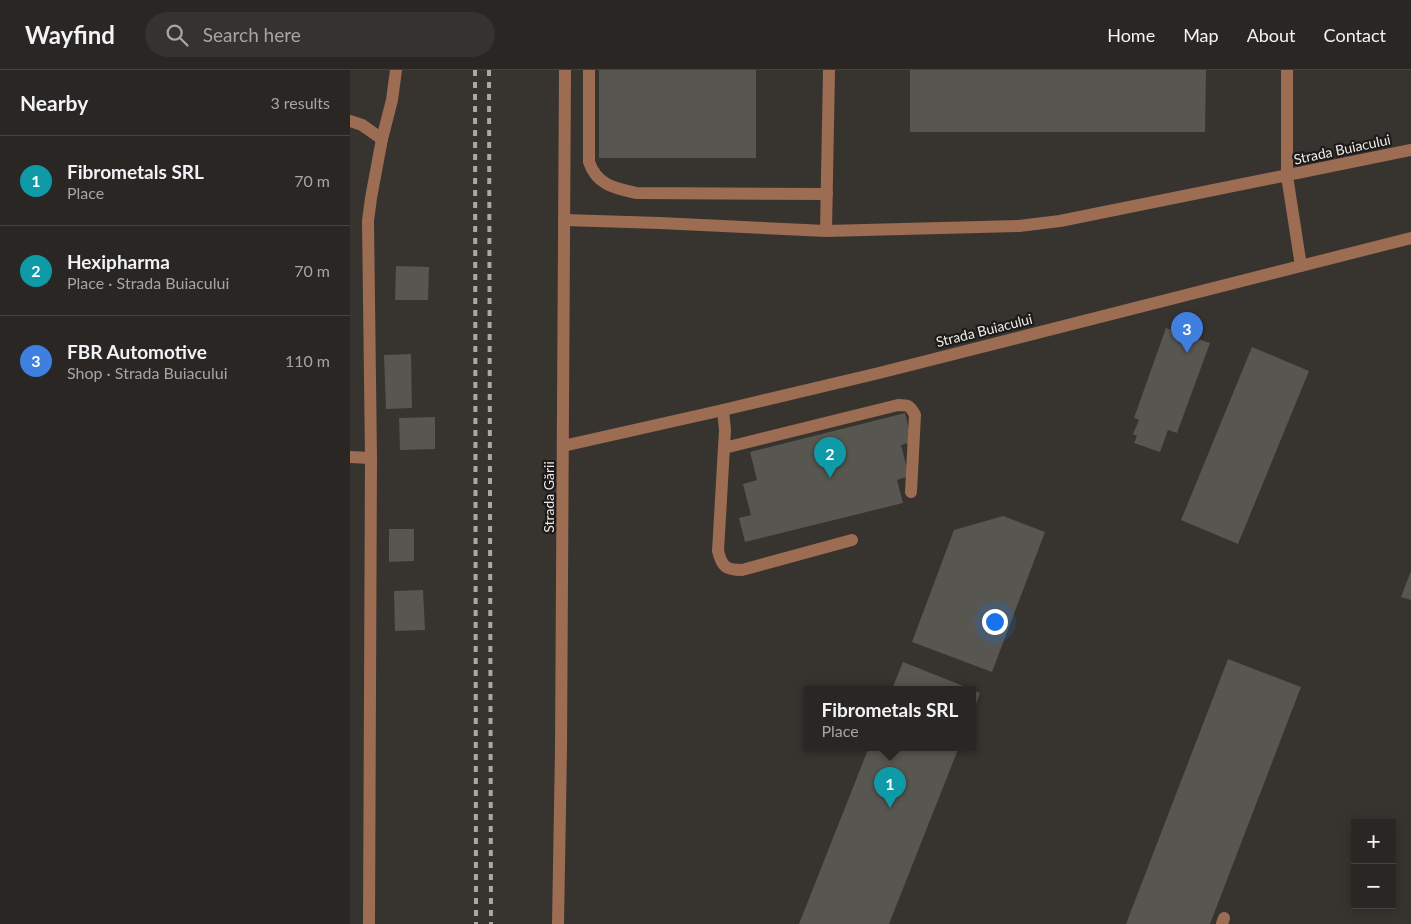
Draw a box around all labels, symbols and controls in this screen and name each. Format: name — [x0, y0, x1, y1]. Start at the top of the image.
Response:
search box — [145, 12, 495, 57]
text: Wayfind — [25, 20, 115, 49]
icon: search — [163, 21, 191, 49]
text: Search here — [203, 23, 301, 46]
text: Home — [1107, 24, 1155, 46]
text: Map — [1183, 24, 1219, 46]
text: About — [1247, 24, 1296, 46]
text: Contact — [1324, 24, 1386, 46]
text: Nearby — [20, 90, 88, 115]
text: 3 results — [270, 93, 330, 112]
street label: Strada Buiacului — [1292, 130, 1392, 168]
text: Fibrometals SRL — [67, 160, 204, 183]
text: 1 — [31, 171, 41, 190]
text: 70 m — [294, 171, 330, 190]
text: Place — [67, 183, 104, 202]
text: Hexipharma — [67, 250, 170, 273]
text: 2 — [31, 261, 41, 280]
text: 70 m — [294, 261, 330, 280]
text: Place · Strada Buiacului — [67, 273, 229, 292]
street label: Strada Buiacului — [934, 310, 1034, 350]
pin: 3 — [1171, 312, 1203, 353]
text: FBR Automotive — [67, 340, 207, 363]
text: 3 — [31, 351, 41, 370]
text: 110 m — [285, 351, 330, 370]
text: Shop · Strada Buiacului — [67, 363, 228, 382]
pin: 2 — [814, 437, 846, 478]
street label: Strada Gării — [540, 461, 557, 533]
your location — [982, 609, 1008, 635]
popup — [804, 686, 976, 751]
text: Fibrometals SRL — [822, 698, 958, 721]
text: Place — [822, 721, 859, 740]
pin: 1 — [874, 767, 906, 808]
map controls — [1351, 819, 1396, 909]
button: + — [1351, 819, 1396, 864]
button: − — [1351, 864, 1396, 909]

